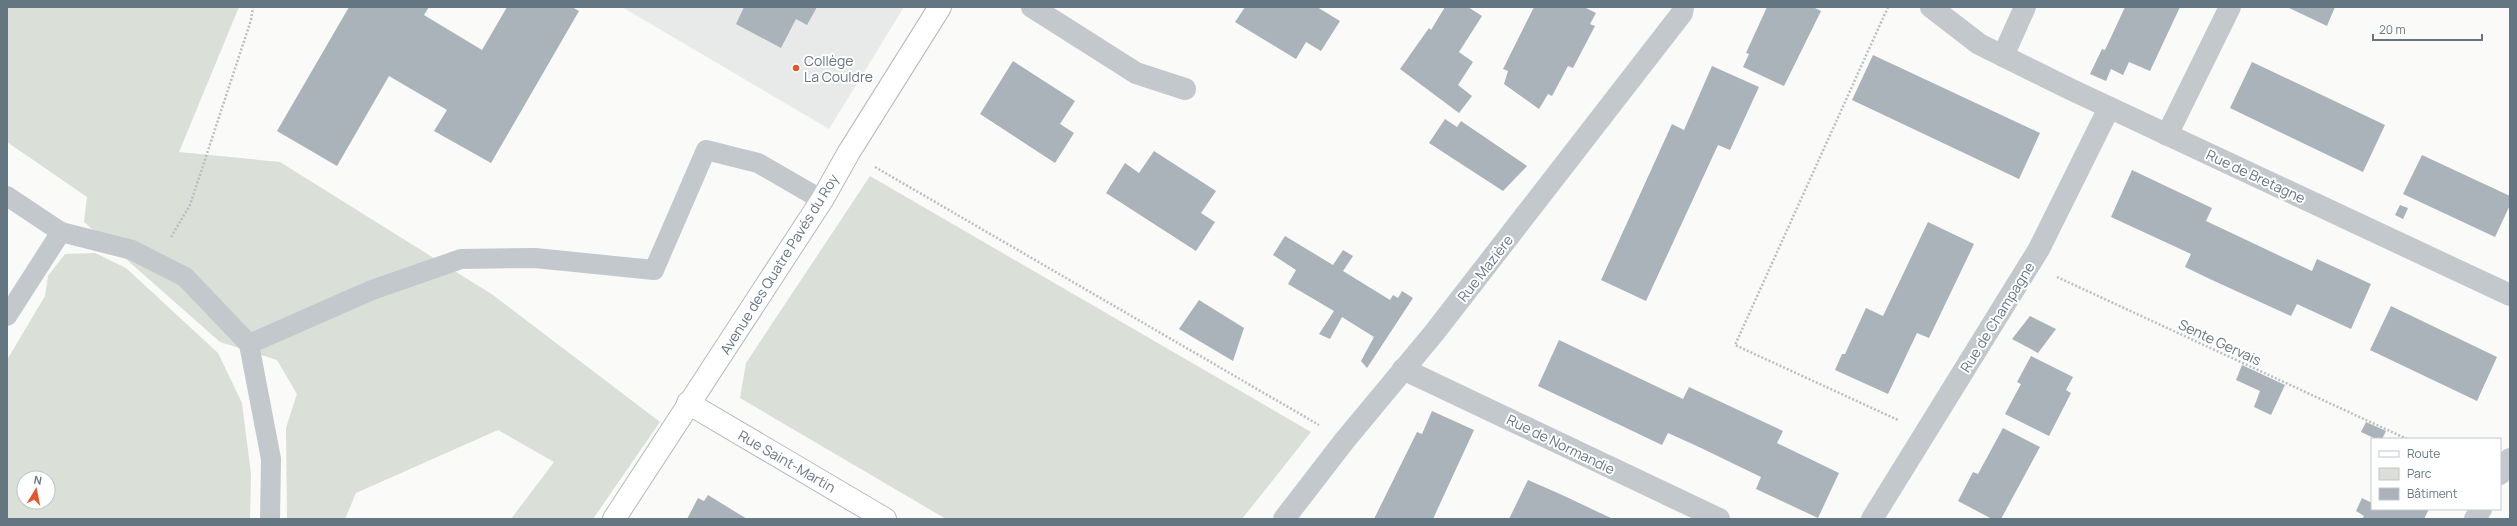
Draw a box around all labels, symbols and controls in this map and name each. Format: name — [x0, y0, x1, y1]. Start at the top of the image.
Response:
scale bar — [2373, 16, 2482, 42]
text: 20 m — [2379, 21, 2406, 38]
place label: Collège La Couldre — [804, 51, 873, 86]
marker: Collège La Couldre — [791, 63, 801, 73]
street label: Rue de Bretagne — [2203, 145, 2309, 207]
street label: Avenue des Quatre Pavés du Roy — [715, 170, 843, 358]
street label: Rue Mazière — [1453, 231, 1517, 305]
street label: Rue de Champagne — [1956, 258, 2038, 376]
street label: Sente Gervais — [2175, 314, 2265, 370]
street label: Rue de Normandie — [1504, 410, 1618, 478]
street label: Rue Saint-Martin — [735, 425, 839, 497]
legend — [2371, 438, 2501, 510]
text: Route — [2407, 445, 2440, 462]
text: Parc — [2407, 465, 2432, 482]
north arrow — [16, 470, 56, 510]
text: N — [33, 472, 43, 488]
text: Bâtiment — [2407, 485, 2458, 502]

